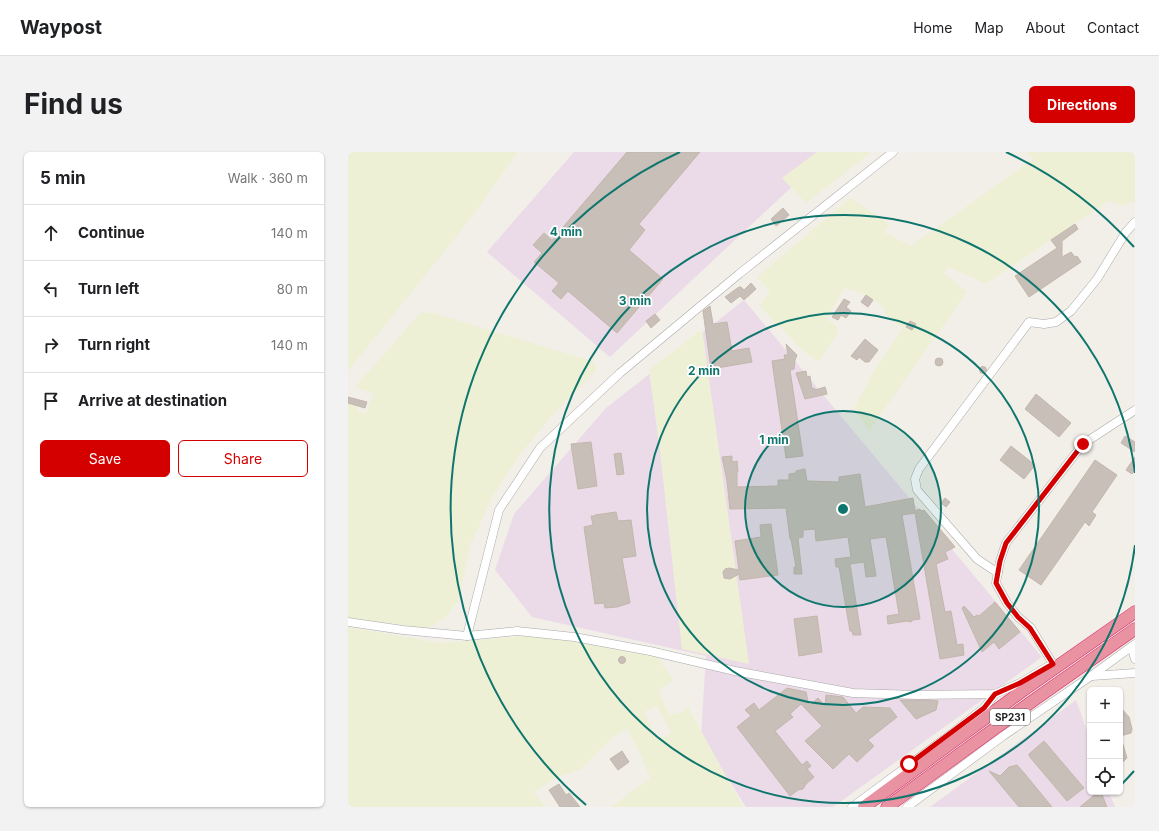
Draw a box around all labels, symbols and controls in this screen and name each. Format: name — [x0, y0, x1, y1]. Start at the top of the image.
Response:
text: Waypost — [20, 16, 102, 39]
text: Home — [913, 19, 952, 36]
text: Map — [974, 19, 1004, 36]
text: About — [1026, 19, 1065, 36]
text: Contact — [1087, 19, 1139, 36]
button: Directions — [1029, 86, 1135, 123]
text: Find us — [24, 87, 123, 121]
text: 5 min — [40, 168, 86, 188]
text: Walk · 360 m — [228, 170, 308, 186]
icon: ahead — [40, 222, 62, 244]
text: Continue — [78, 223, 145, 242]
text: 4 min — [550, 224, 582, 239]
text: 140 m — [271, 225, 308, 241]
icon: left — [40, 278, 62, 300]
text: Turn left — [78, 279, 139, 298]
text: 80 m — [277, 281, 308, 297]
text: 3 min — [619, 293, 651, 308]
icon: right — [40, 334, 62, 356]
text: Turn right — [78, 335, 150, 354]
text: 140 m — [271, 337, 308, 353]
text: 2 min — [688, 363, 720, 378]
icon: arrive — [40, 390, 62, 412]
text: Arrive at destination — [78, 391, 227, 410]
text: 1 min — [759, 432, 789, 447]
route end — [1074, 435, 1092, 453]
button: Save — [40, 440, 170, 477]
button: Share — [178, 440, 308, 477]
centre of rings — [836, 502, 850, 516]
map controls — [1087, 687, 1123, 795]
button: + — [1087, 687, 1123, 723]
road number: SP231 — [990, 709, 1030, 725]
button: − — [1087, 723, 1123, 759]
route start — [900, 755, 918, 773]
button: locate — [1087, 759, 1123, 795]

